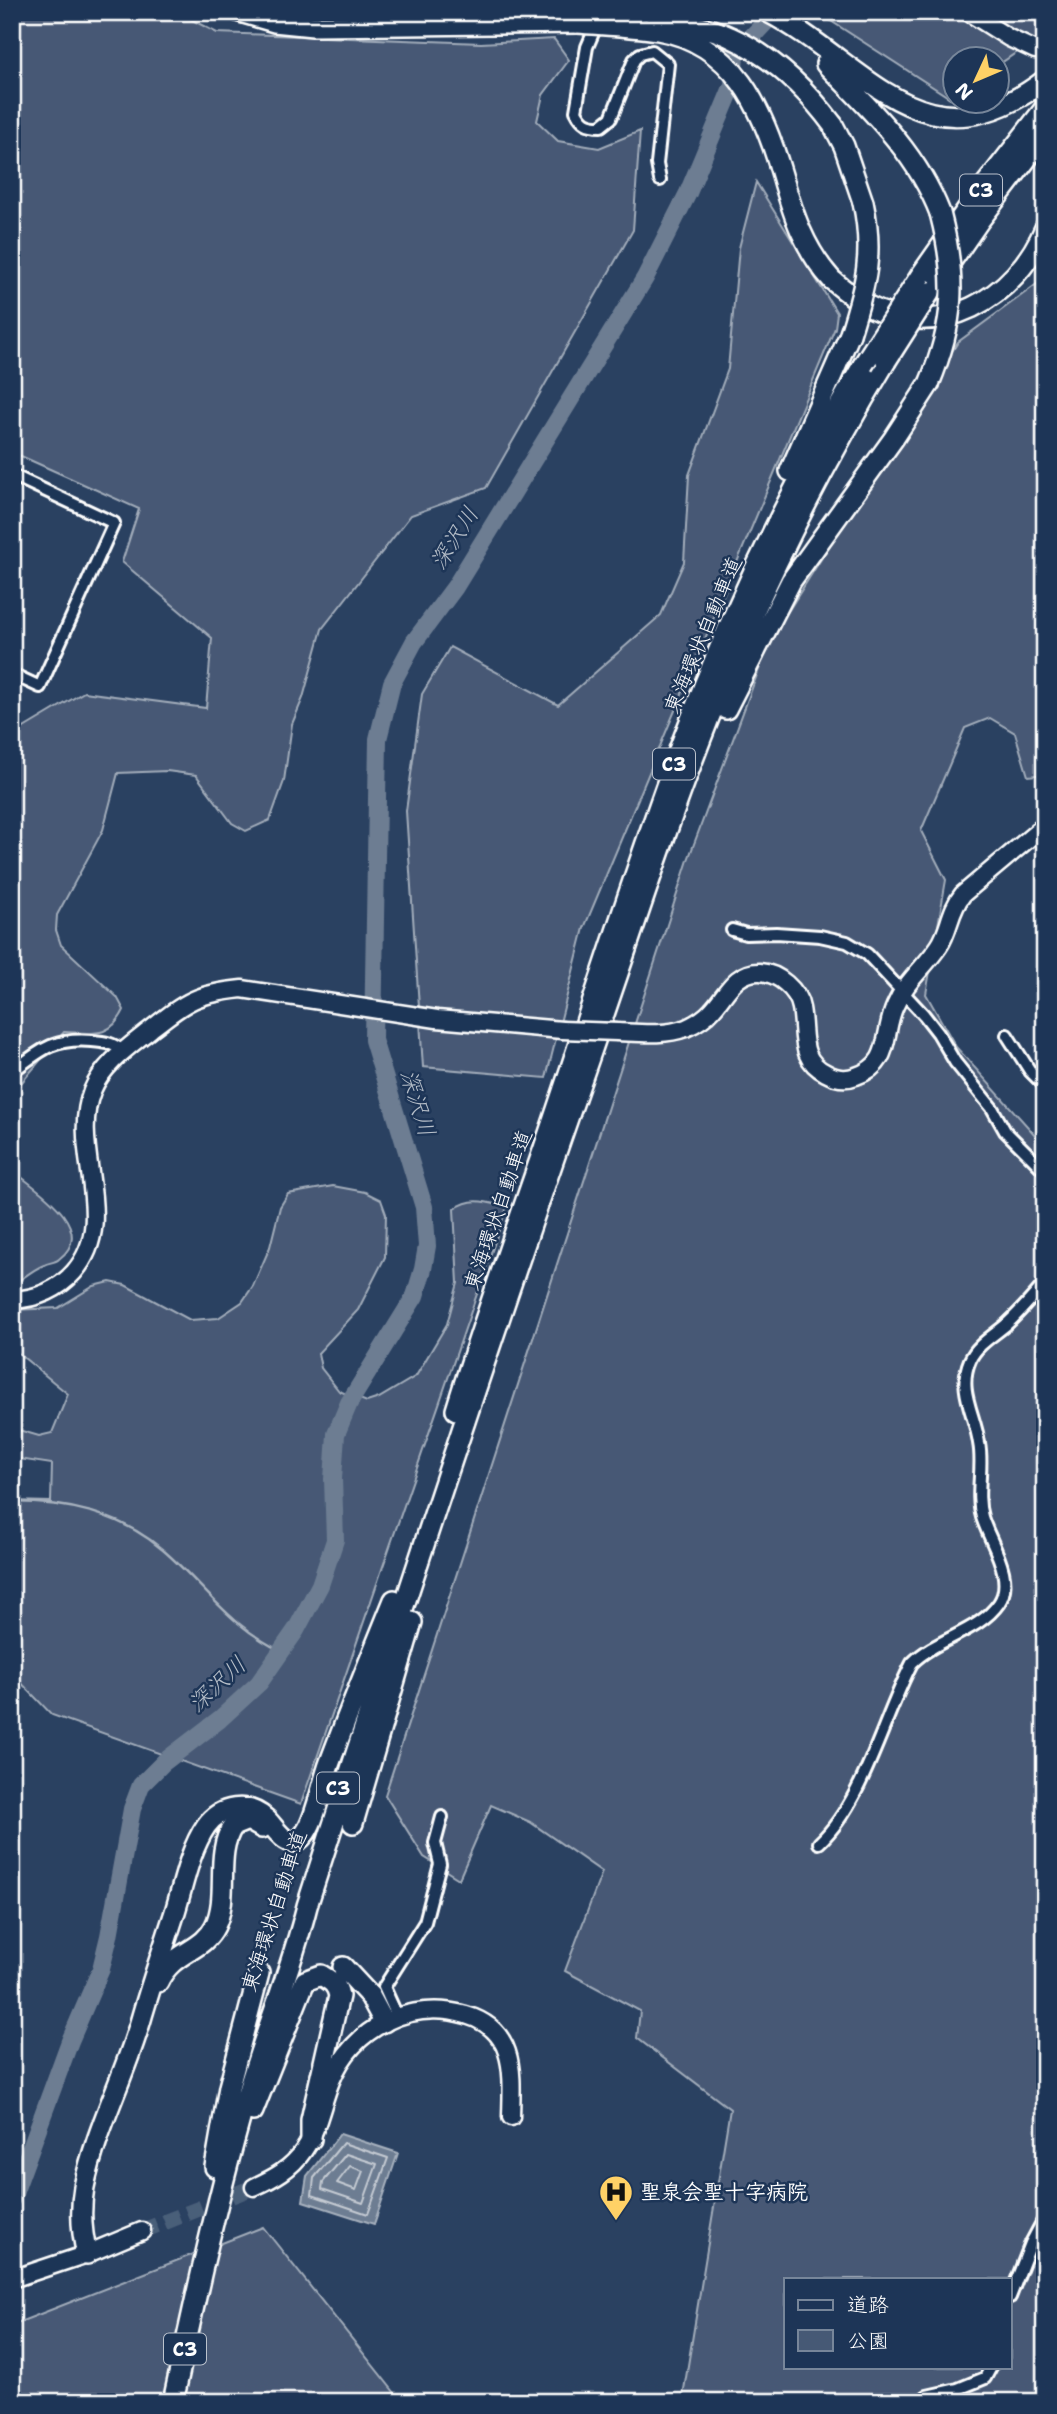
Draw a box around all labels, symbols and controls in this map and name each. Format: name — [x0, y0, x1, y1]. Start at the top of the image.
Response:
north arrow — [942, 46, 1012, 116]
text: N — [950, 77, 978, 106]
road number: C3 — [960, 174, 1002, 206]
water label: 深沢川 — [423, 501, 485, 575]
street label: 東海環状自動車道 — [657, 552, 749, 718]
road number: C3 — [653, 748, 695, 779]
water label: 深沢川 — [394, 1066, 442, 1140]
street label: 東海環状自動車道 — [457, 1126, 539, 1294]
water label: 深沢川 — [182, 1650, 252, 1718]
road number: C3 — [317, 1772, 359, 1803]
street label: 東海環状自動車道 — [235, 1827, 313, 1995]
hospital icon: 聖泉会聖十字病院 — [597, 2173, 635, 2222]
place label: 聖泉会聖十字病院 — [640, 2178, 808, 2206]
legend — [784, 2278, 1012, 2368]
text: 道路 — [847, 2291, 889, 2319]
text: 公園 — [847, 2327, 889, 2355]
road number: C3 — [164, 2334, 206, 2364]

